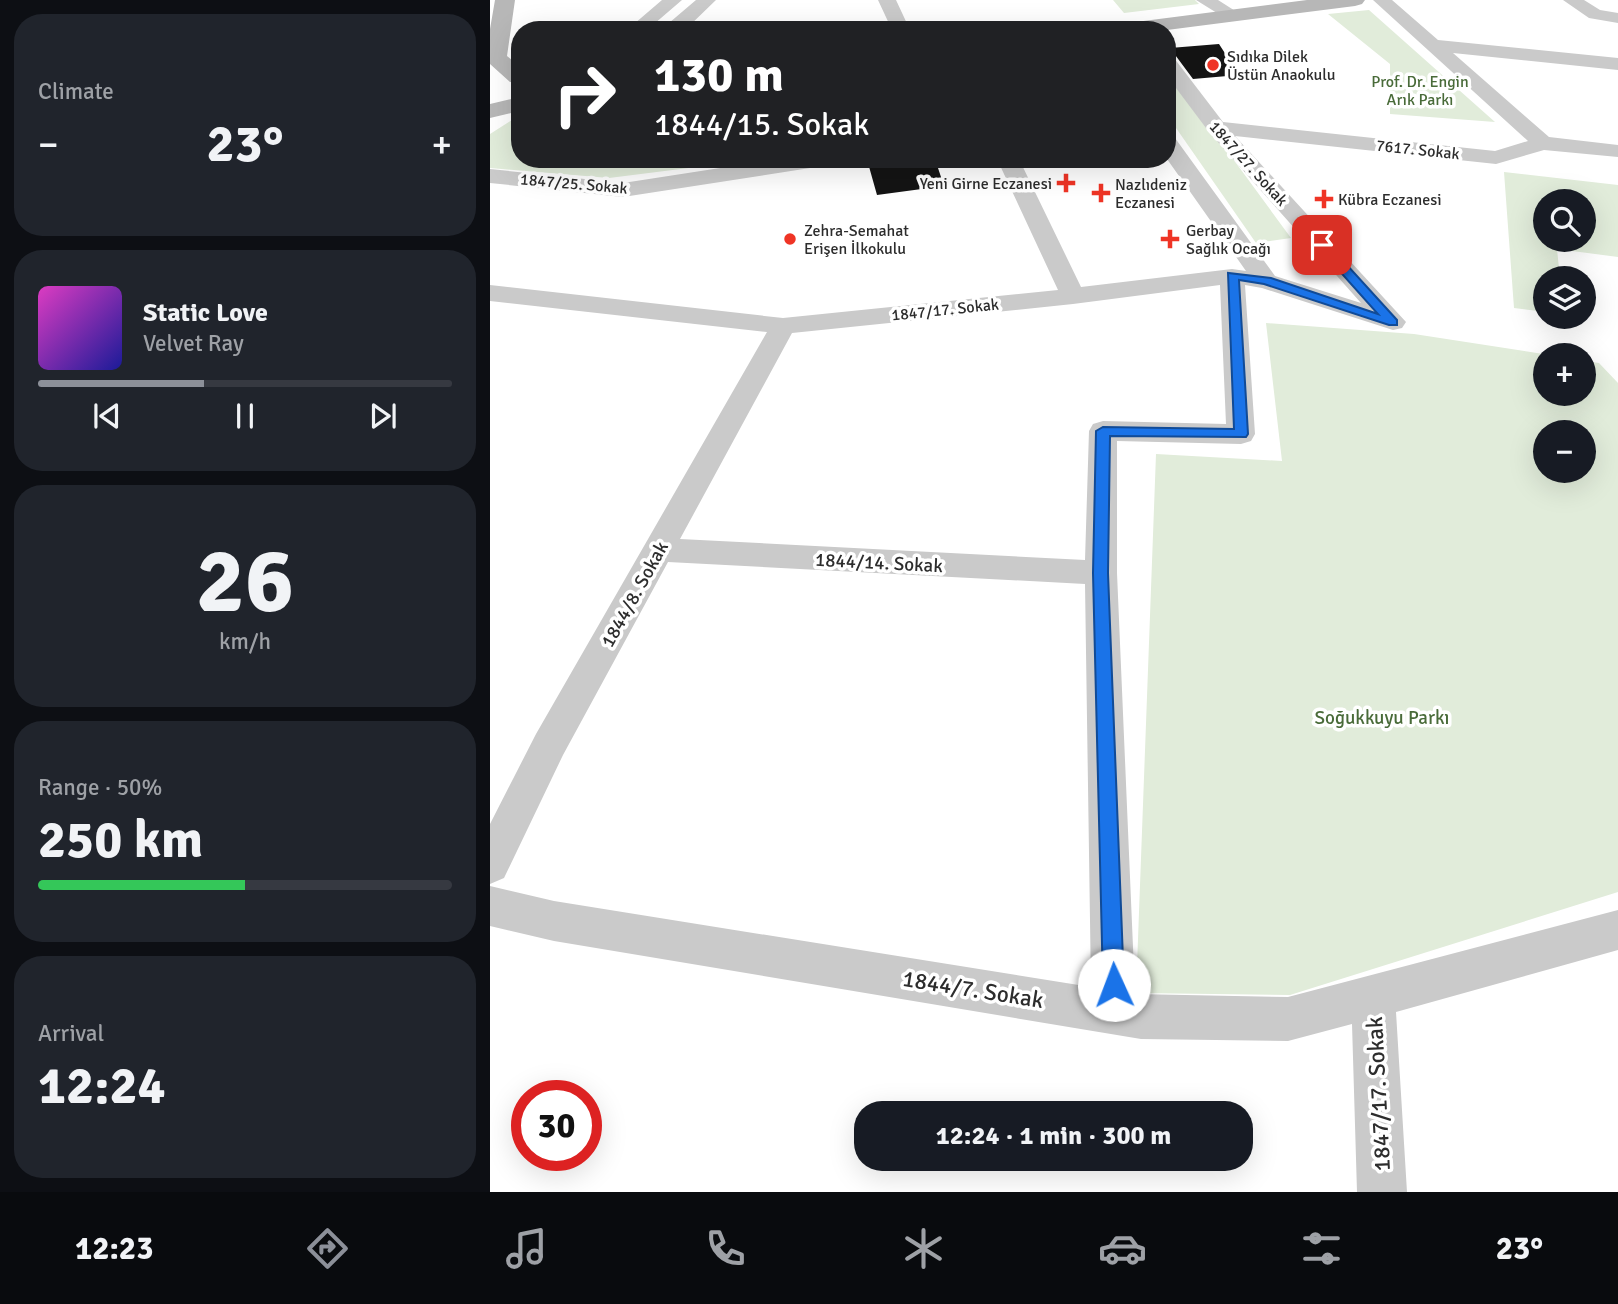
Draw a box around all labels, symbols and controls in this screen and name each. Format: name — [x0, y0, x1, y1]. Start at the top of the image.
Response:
text: 130 m — [654, 45, 784, 105]
place label: Sıdıka Dilek Üstün Anaokulu — [1227, 47, 1336, 85]
icon: right — [539, 49, 630, 140]
marker: Sıdıka Dilek Üstün Anaokulu — [1205, 57, 1221, 73]
park label: Prof. Dr. Engin Arık Parkı — [1371, 72, 1469, 110]
text: Climate — [38, 77, 114, 106]
text: 1844/15. Sokak — [654, 105, 869, 144]
text: 23° — [207, 112, 283, 176]
street label: 1847/27. Sokak — [1205, 117, 1292, 210]
text: − — [38, 121, 59, 168]
text: + — [431, 121, 452, 168]
street label: 7617. Sokak — [1375, 136, 1461, 164]
street label: 1847/25. Sokak — [519, 169, 628, 199]
place label: Yeni Girne Eczanesi — [920, 174, 1052, 194]
marker: Yeni Girne Eczanesi — [1058, 175, 1074, 191]
place label: Nazlıdeniz Eczanesi — [1115, 175, 1187, 213]
marker: Nazlıdeniz Eczanesi — [1093, 185, 1109, 201]
map controls — [1533, 189, 1596, 483]
button: search — [1533, 189, 1596, 252]
place label: Kübra Eczanesi — [1338, 190, 1442, 210]
marker: Kübra Eczanesi — [1316, 191, 1332, 207]
pin — [1292, 215, 1352, 275]
place label: Zehra-Semahat Erişen İlkokulu — [804, 221, 909, 259]
place label: Gerbay Sağlık Ocağı — [1186, 221, 1271, 259]
icon: arrive — [1303, 226, 1341, 264]
marker: Gerbay Sağlık Ocağı — [1160, 229, 1180, 249]
marker: Zehra-Semahat Erişen İlkokulu — [782, 231, 798, 247]
button: layers — [1533, 266, 1596, 329]
street label: 1847/17. Sokak — [891, 294, 1000, 326]
text: Static Love — [143, 297, 268, 329]
text: Velvet Ray — [143, 329, 244, 358]
button: + — [1533, 343, 1596, 406]
icon: previous — [88, 397, 126, 435]
icon: pause — [226, 397, 264, 435]
icon: next — [364, 397, 402, 435]
button: − — [1533, 420, 1596, 483]
text: 26 — [196, 525, 294, 638]
street label: 1844/8. Sokak — [596, 537, 674, 652]
street label: 1844/14. Sokak — [814, 548, 944, 578]
text: km/h — [219, 627, 271, 656]
park label: Soğukkuyu Parkı — [1315, 706, 1450, 730]
text: Range · 50% — [38, 773, 162, 802]
text: 250 km — [38, 808, 203, 872]
position arrow — [1077, 948, 1151, 1022]
street label: 1844/7. Sokak — [900, 964, 1046, 1015]
street label: 1847/17. Sokak — [1360, 1015, 1397, 1172]
text: Arrival — [38, 1019, 104, 1048]
text: 12:24 — [38, 1054, 166, 1118]
speed limit sign: 30 — [511, 1080, 602, 1171]
text: 12:24 · 1 min · 300 m — [936, 1120, 1171, 1152]
icon: directions — [303, 1224, 352, 1273]
icon: music — [502, 1224, 551, 1273]
icon: phone — [701, 1224, 750, 1273]
icon: climate — [899, 1224, 948, 1273]
icon: car — [1098, 1224, 1147, 1273]
icon: filters — [1297, 1224, 1346, 1273]
text: 12:23 — [75, 1229, 153, 1268]
text: 23° — [1496, 1229, 1543, 1268]

